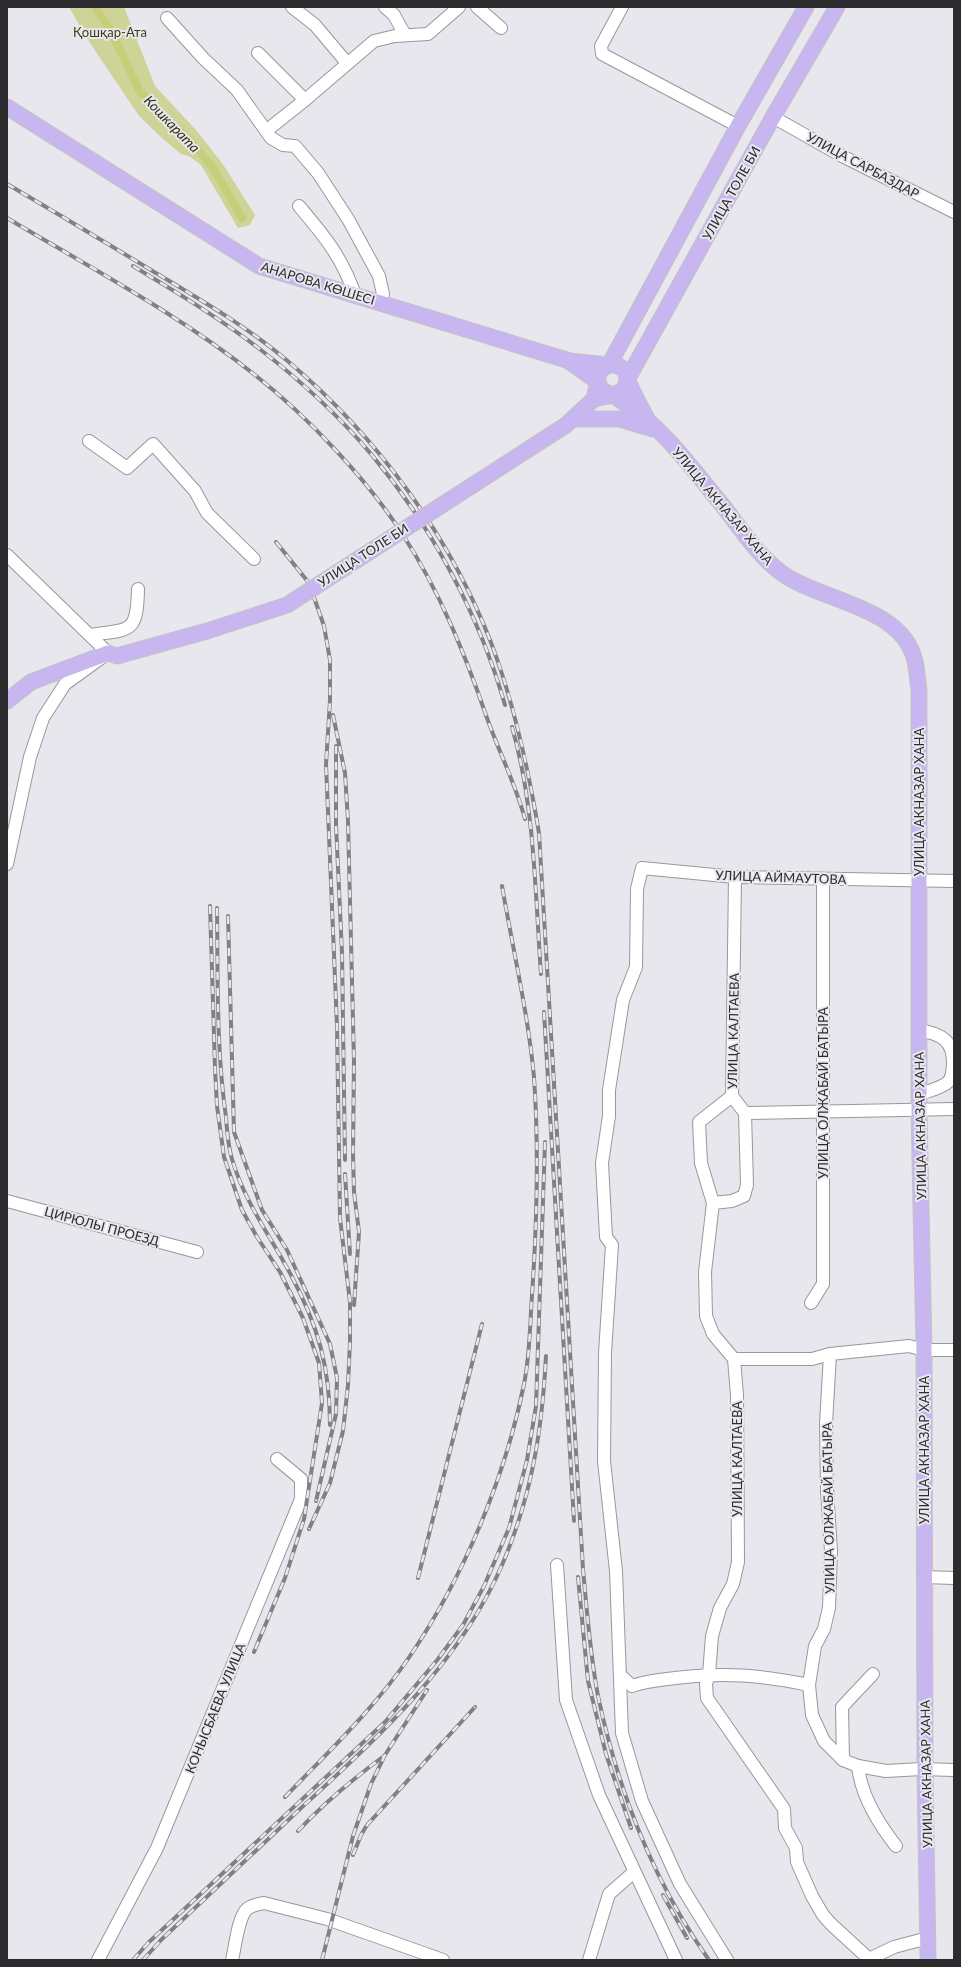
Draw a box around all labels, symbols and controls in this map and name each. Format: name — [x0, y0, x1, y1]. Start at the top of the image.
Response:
park label: Қошқар-Ата — [73, 24, 147, 40]
water label: Кошкарата — [141, 92, 204, 156]
street label: УЛИЦА САРБАЗДАР — [804, 129, 922, 202]
street label: УЛИЦА ТОЛЕ БИ — [699, 143, 763, 243]
street label: АНАРОВА КӨШЕСІ — [259, 258, 377, 308]
street label: УЛИЦА АКНАЗАР ХАНА — [669, 444, 777, 568]
street label: УЛИЦА ТОЛЕ БИ — [315, 520, 411, 590]
street label: УЛИЦА АКНАЗАР ХАНА — [911, 728, 927, 876]
street label: УЛИЦА АЙМАУТОВА — [715, 867, 847, 887]
street label: УЛИЦА КАЛТАЕВА — [724, 973, 742, 1089]
street label: УЛИЦА ОЛЖАБАЙ БАТЫРА — [815, 1007, 831, 1179]
street label: УЛИЦА АКНАЗАР ХАНА — [911, 1051, 929, 1200]
street label: ЦИРЮЛЫ ПРОЕЗД — [43, 1203, 161, 1249]
street label: УЛИЦА АКНАЗАР ХАНА — [916, 1376, 932, 1524]
street label: УЛИЦА КАЛТАЕВА — [729, 1401, 745, 1517]
street label: УЛИЦА ОЛЖАБАЙ БАТЫРА — [818, 1422, 837, 1594]
street label: КОНЫСБАЕВА УЛИЦА — [182, 1640, 249, 1776]
street label: УЛИЦА АКНАЗАР ХАНА — [917, 1699, 935, 1848]

